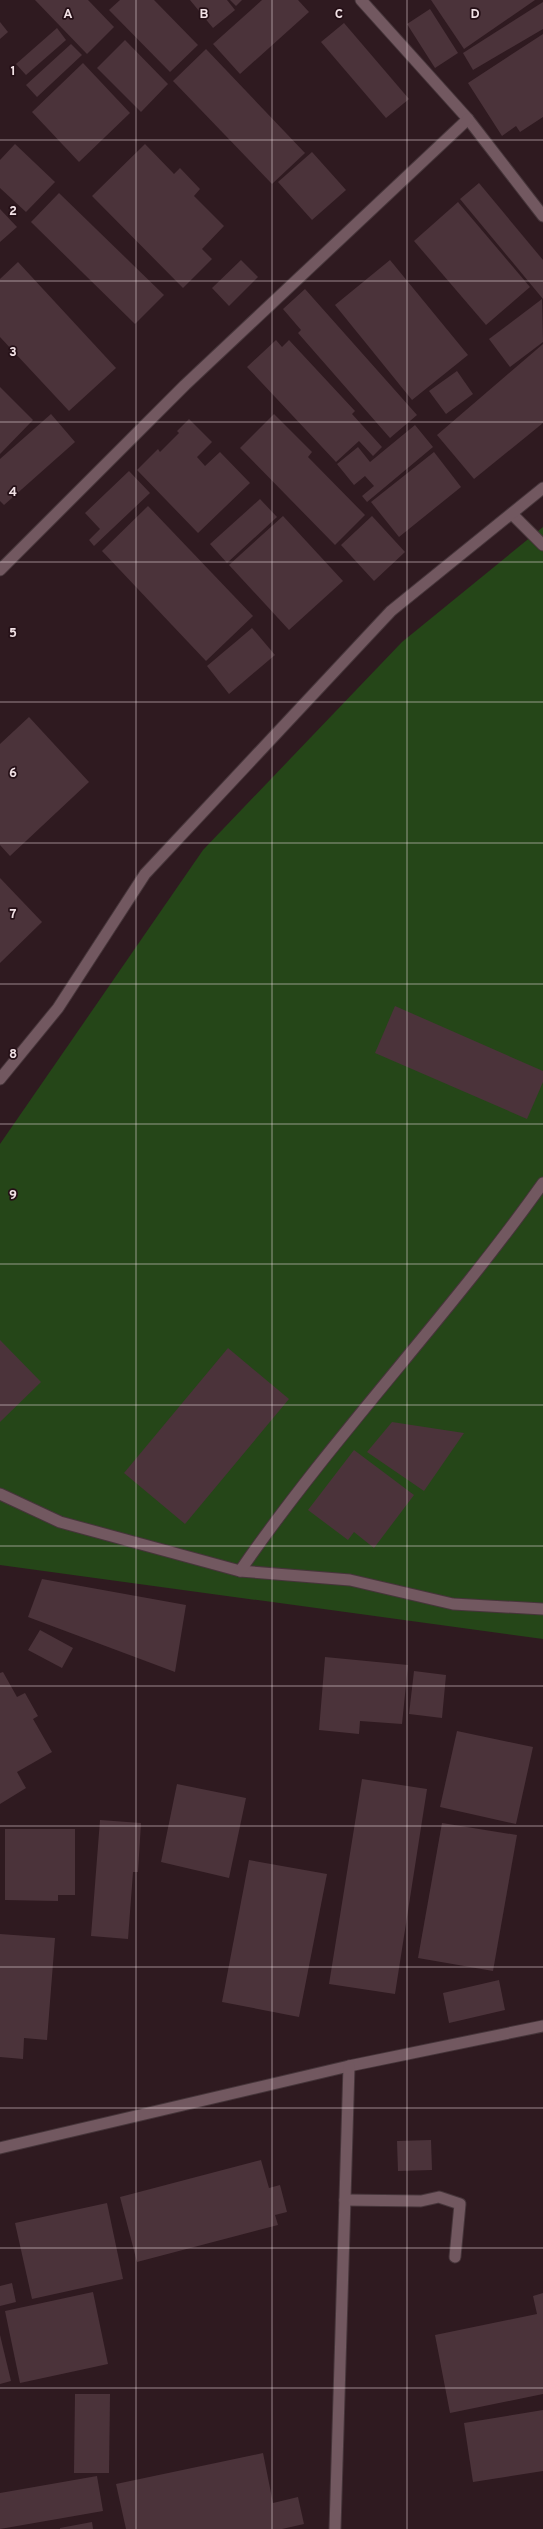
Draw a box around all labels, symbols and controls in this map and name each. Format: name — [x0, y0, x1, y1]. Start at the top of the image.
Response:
text: A — [63, 7, 73, 23]
text: B — [200, 7, 209, 23]
text: C — [335, 7, 343, 23]
text: D — [470, 7, 480, 23]
text: 1 — [10, 64, 16, 80]
text: 2 — [9, 204, 17, 220]
text: 3 — [9, 345, 17, 361]
text: 4 — [9, 485, 17, 501]
text: 5 — [9, 626, 17, 642]
text: 6 — [9, 766, 17, 782]
text: 7 — [10, 907, 17, 923]
text: 8 — [9, 1047, 17, 1063]
text: 9 — [9, 1188, 17, 1204]

